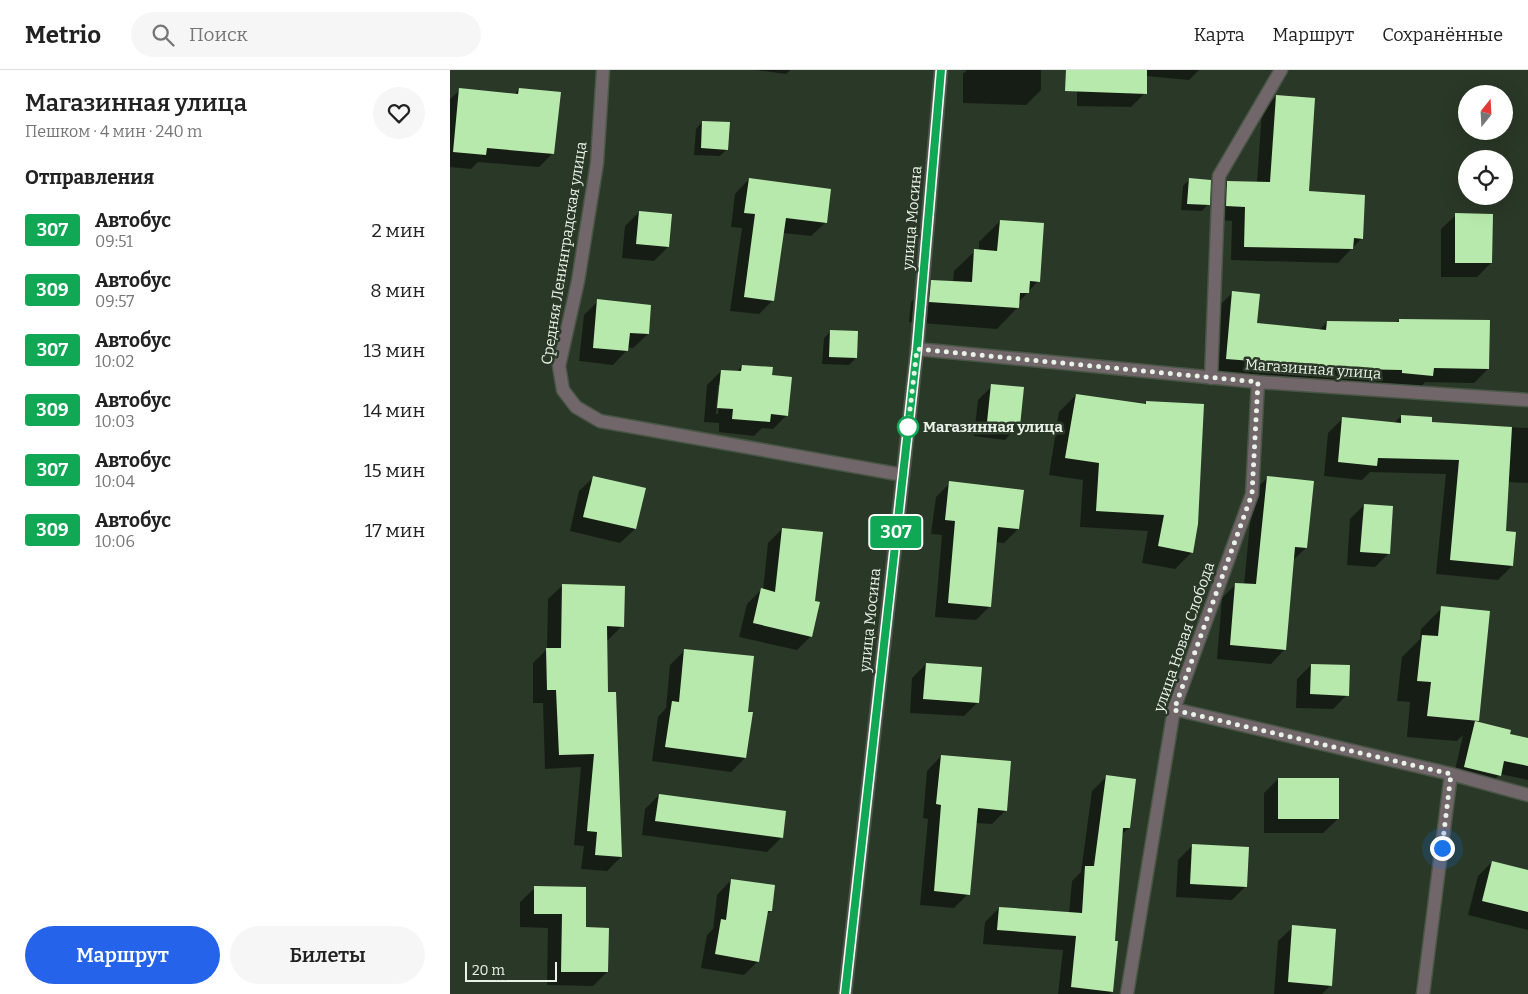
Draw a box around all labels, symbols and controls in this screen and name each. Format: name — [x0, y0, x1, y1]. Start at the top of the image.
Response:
search box — [131, 12, 481, 57]
text: Metrio — [25, 21, 101, 49]
icon: search — [149, 21, 177, 49]
text: Поиск — [189, 23, 248, 46]
text: Карта — [1194, 24, 1245, 46]
text: Маршрут — [1273, 24, 1354, 46]
text: Сохранённые — [1382, 24, 1503, 46]
north arrow — [1458, 85, 1512, 140]
map controls — [1458, 85, 1513, 205]
button: heart — [373, 87, 425, 139]
text: Магазинная улица — [25, 89, 247, 117]
text: Пешком · 4 мин · 240 m — [25, 122, 202, 141]
street label: Средняя Ленинградская улица — [537, 140, 591, 366]
button: locate — [1458, 150, 1513, 205]
street label: улица Мосина — [898, 165, 926, 272]
text: Отправления — [25, 166, 154, 189]
text: Автобус — [95, 209, 171, 232]
text: 307 — [37, 219, 68, 241]
text: 2 мин — [371, 219, 425, 242]
text: 09:51 — [95, 232, 133, 251]
text: Автобус — [95, 269, 171, 292]
text: 309 — [36, 279, 69, 301]
text: 8 мин — [370, 279, 425, 302]
text: 09:57 — [95, 292, 134, 311]
text: Автобус — [95, 329, 171, 352]
text: 307 — [37, 339, 68, 361]
text: 13 мин — [363, 339, 425, 362]
text: 10:02 — [95, 352, 134, 371]
street label: Магазинная улица — [1244, 355, 1382, 383]
text: Автобус — [95, 389, 171, 412]
text: 309 — [36, 399, 69, 421]
text: 14 мин — [363, 399, 425, 422]
text: 10:03 — [95, 412, 135, 431]
marker: Магазинная улица — [897, 416, 919, 438]
place label: Магазинная улица — [923, 418, 1063, 436]
text: Автобус — [95, 449, 171, 472]
text: 307 — [37, 459, 68, 481]
text: 15 мин — [364, 459, 425, 482]
text: 10:04 — [95, 472, 135, 491]
text: Автобус — [95, 509, 171, 532]
line badge: 307 — [867, 516, 925, 548]
text: 309 — [36, 519, 69, 541]
text: 17 мин — [365, 519, 425, 542]
text: 307 — [880, 521, 912, 543]
text: 10:06 — [95, 532, 135, 551]
street label: улица Новая Слобода — [1150, 560, 1218, 715]
street label: улица Мосина — [855, 567, 884, 674]
your location — [1430, 836, 1455, 861]
button: Маршрут — [25, 926, 220, 984]
button: Билеты — [230, 926, 425, 984]
scale bar — [465, 959, 558, 982]
text: 20 m — [472, 962, 505, 979]

